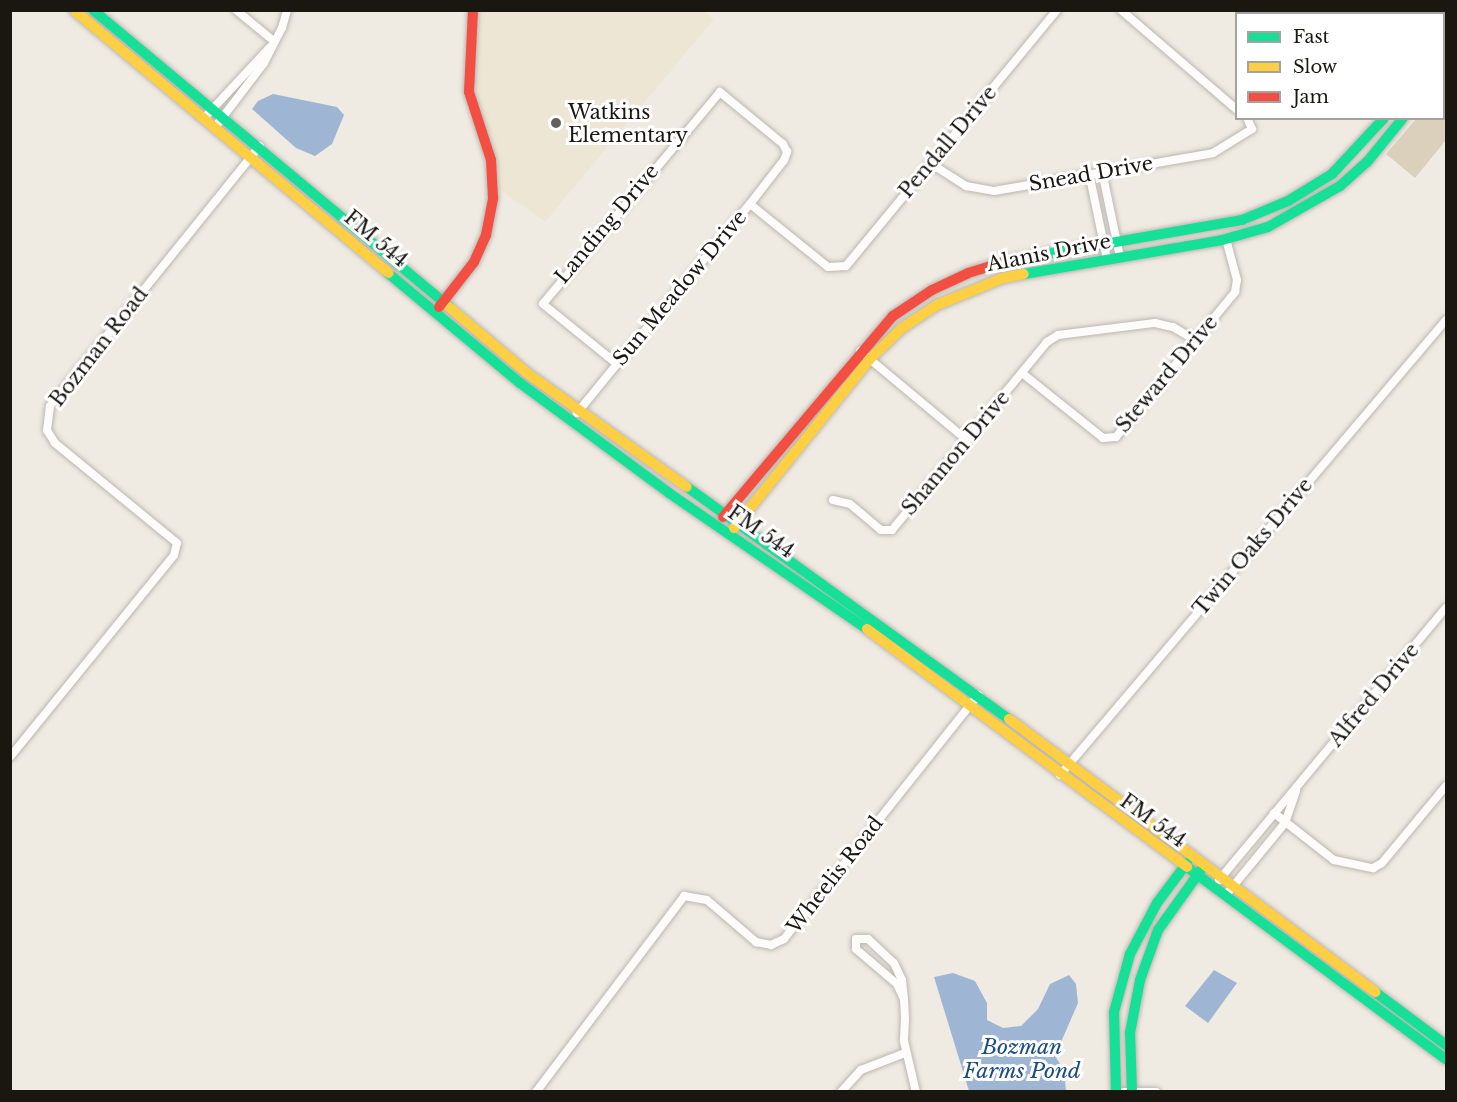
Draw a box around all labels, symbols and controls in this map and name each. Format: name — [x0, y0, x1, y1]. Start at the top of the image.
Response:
legend — [1235, 12, 1445, 120]
text: Fast — [1293, 26, 1329, 48]
text: Slow — [1293, 56, 1337, 78]
street label: Pendall Drive — [894, 81, 1002, 203]
text: Jam — [1293, 86, 1329, 108]
place label: Watkins Elementary — [568, 100, 688, 147]
marker: Watkins Elementary — [549, 116, 563, 130]
street label: Snead Drive — [1027, 151, 1155, 197]
street label: Landing Drive — [550, 159, 664, 289]
street label: FM 544 — [339, 205, 413, 273]
street label: Sun Meadow Drive — [608, 205, 752, 371]
street label: Alanis Drive — [985, 229, 1113, 277]
street label: Bozman Road — [45, 283, 153, 411]
street label: Steward Drive — [1111, 311, 1223, 437]
street label: Shannon Drive — [897, 386, 1015, 520]
street label: Twin Oaks Drive — [1188, 473, 1318, 621]
street label: FM 544 — [723, 500, 799, 564]
street label: Alfred Drive — [1324, 639, 1424, 751]
street label: FM 544 — [1115, 789, 1191, 853]
street label: Wheelis Road — [782, 812, 888, 938]
water label: Bozman Farms Pond — [963, 1034, 1081, 1084]

